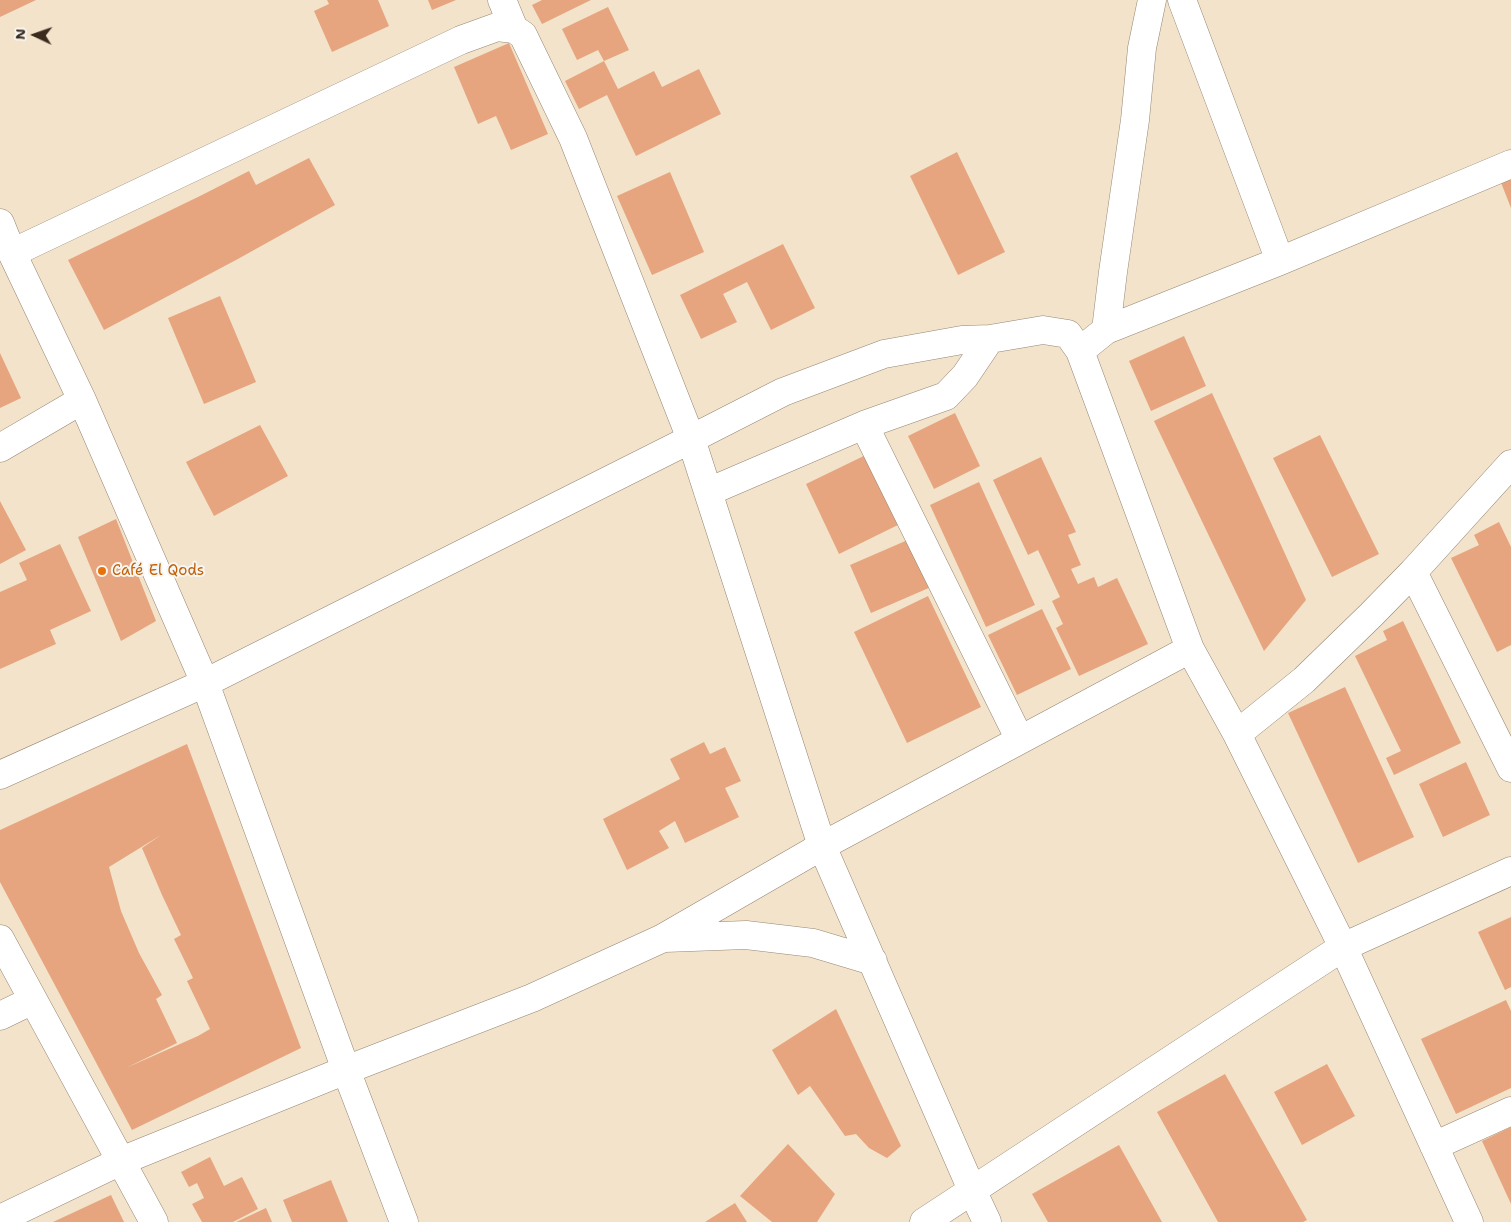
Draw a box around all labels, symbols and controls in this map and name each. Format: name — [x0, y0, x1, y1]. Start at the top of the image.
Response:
north arrow — [10, 10, 60, 60]
text: N — [11, 28, 29, 40]
place label: Café El Qods — [112, 562, 204, 580]
marker: Café El Qods — [96, 565, 108, 577]

